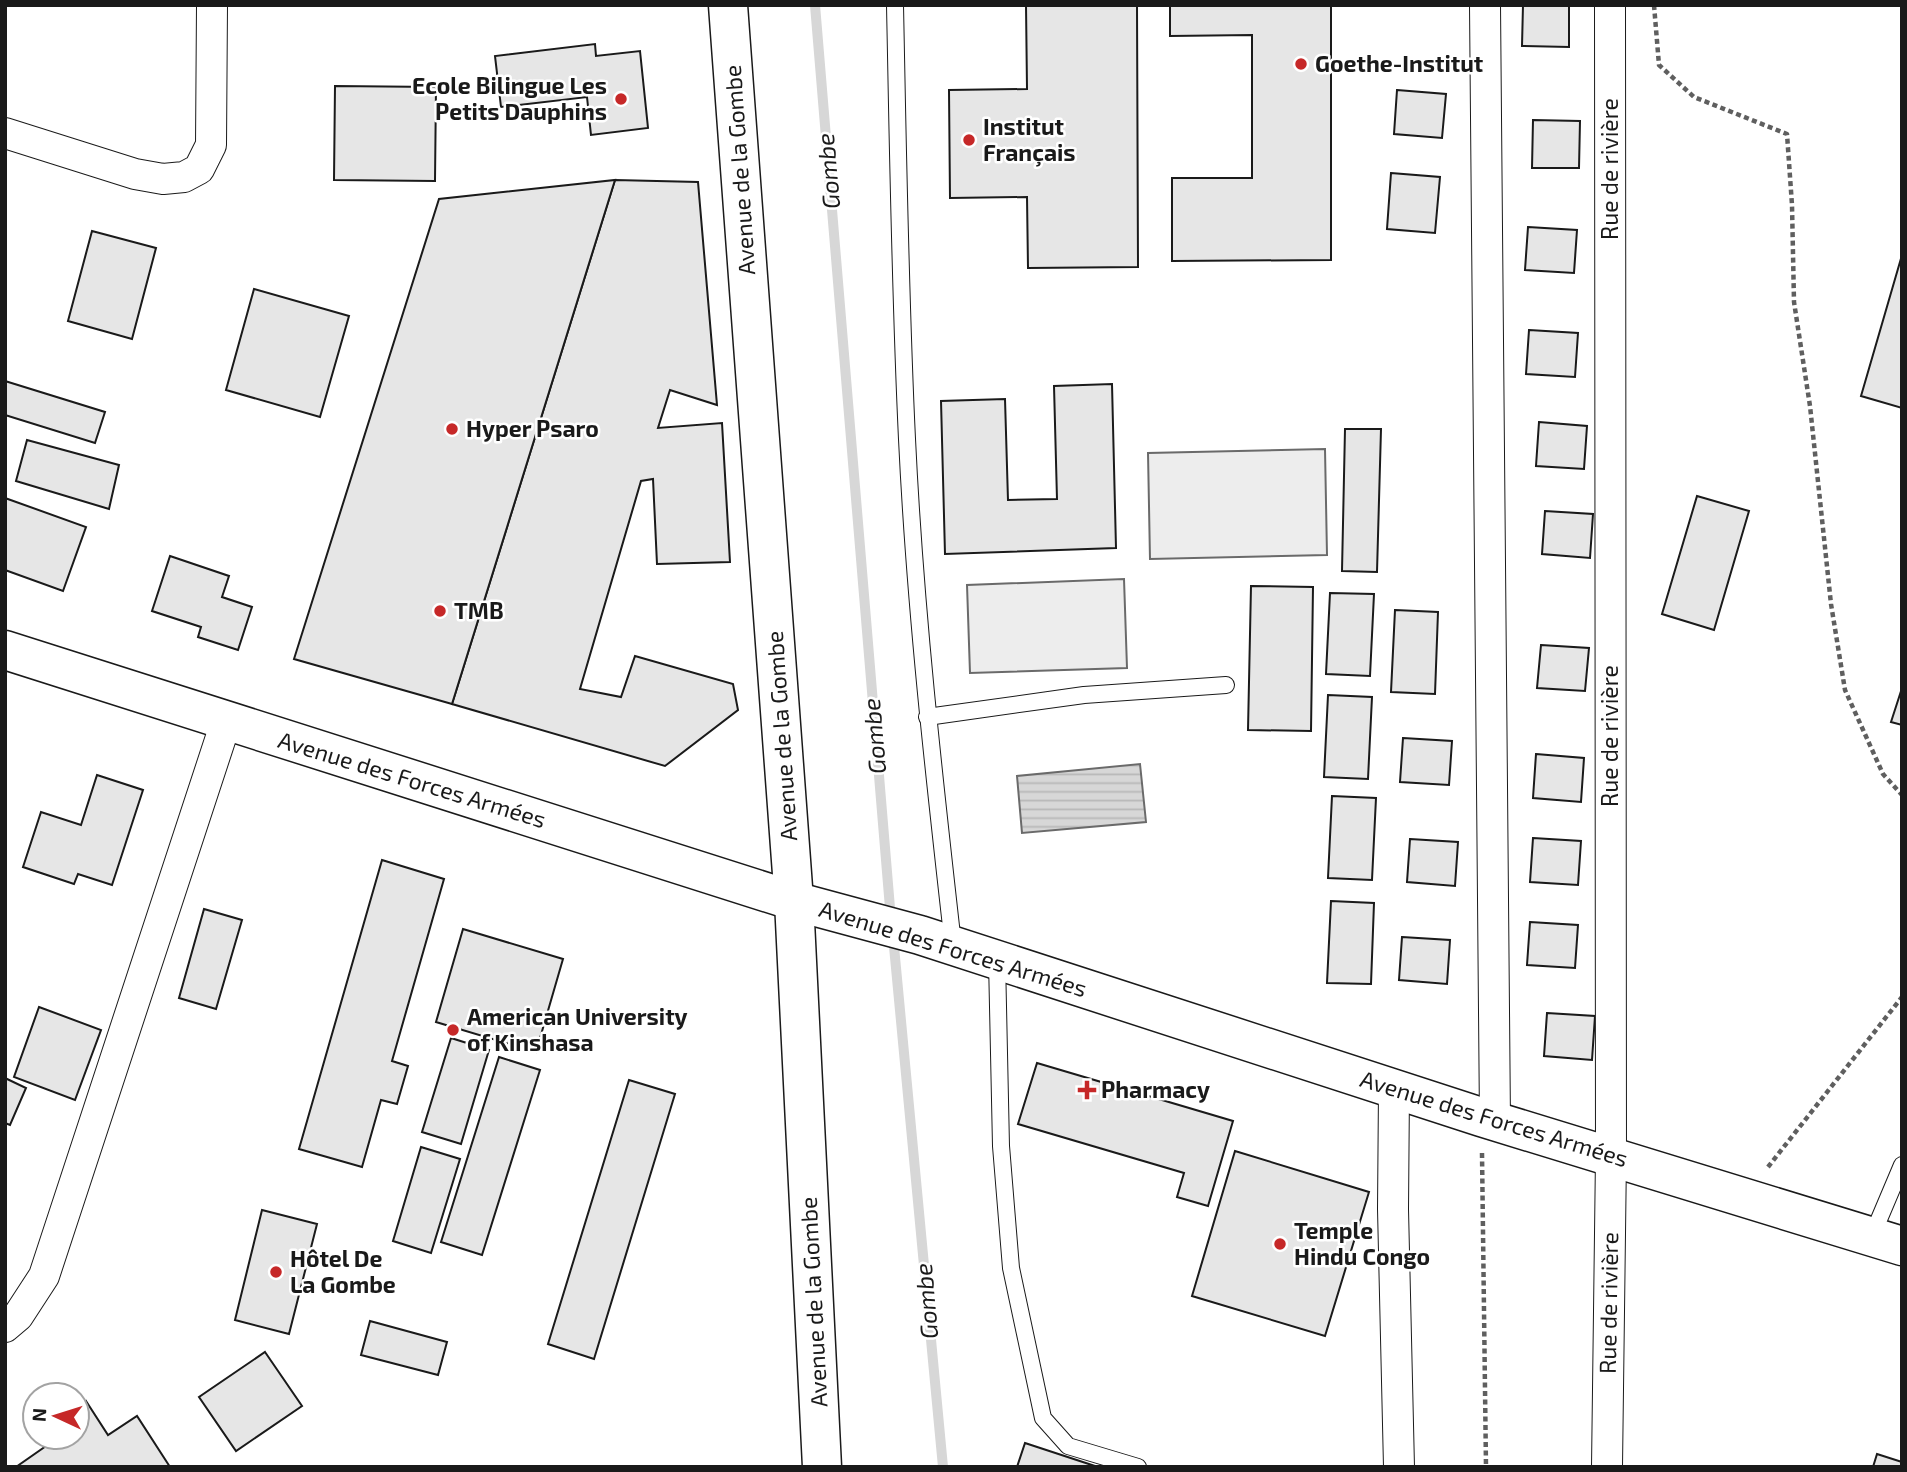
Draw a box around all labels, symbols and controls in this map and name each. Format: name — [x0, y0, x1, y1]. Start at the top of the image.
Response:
place label: Goethe-Institut — [1315, 49, 1483, 77]
marker: Goethe-Institut — [1293, 56, 1309, 72]
street label: Avenue de la Gombe — [718, 64, 760, 276]
place label: Ecole Bilingue Les Petits Dauphins — [412, 71, 607, 125]
marker: Ecole Bilingue Les Petits Dauphins — [613, 91, 629, 107]
street label: Rue de rivière — [1595, 98, 1623, 240]
place label: Institut Français — [983, 112, 1076, 167]
water label: Gombe — [810, 132, 845, 210]
marker: Institut Français — [961, 132, 977, 148]
place label: Hyper Psaro — [466, 414, 599, 442]
marker: Hyper Psaro — [444, 421, 460, 437]
place label: TMB — [454, 596, 504, 624]
marker: TMB — [432, 603, 448, 619]
street label: Avenue de la Gombe — [760, 630, 802, 842]
street label: Rue de rivière — [1595, 665, 1623, 807]
water label: Gombe — [856, 697, 891, 775]
street label: Avenue des Forces Armées — [275, 725, 549, 833]
street label: Avenue des Forces Armées — [816, 894, 1090, 1002]
place label: American University of Kinshasa — [467, 1002, 688, 1056]
marker: American University of Kinshasa — [445, 1022, 461, 1038]
street label: Avenue des Forces Armées — [1357, 1064, 1631, 1172]
place label: Pharmacy — [1101, 1075, 1210, 1103]
marker: Pharmacy — [1079, 1082, 1095, 1098]
street label: Avenue de la Gombe — [794, 1196, 832, 1408]
place label: Temple Hindu Congo — [1294, 1216, 1430, 1270]
street label: Rue de rivière — [1593, 1232, 1623, 1374]
marker: Temple Hindu Congo — [1272, 1236, 1288, 1252]
place label: Hôtel De La Gombe — [290, 1244, 396, 1298]
water label: Gombe — [908, 1262, 943, 1340]
marker: Hôtel De La Gombe — [268, 1264, 284, 1280]
north arrow — [21, 1381, 91, 1451]
text: N — [27, 1407, 50, 1422]

